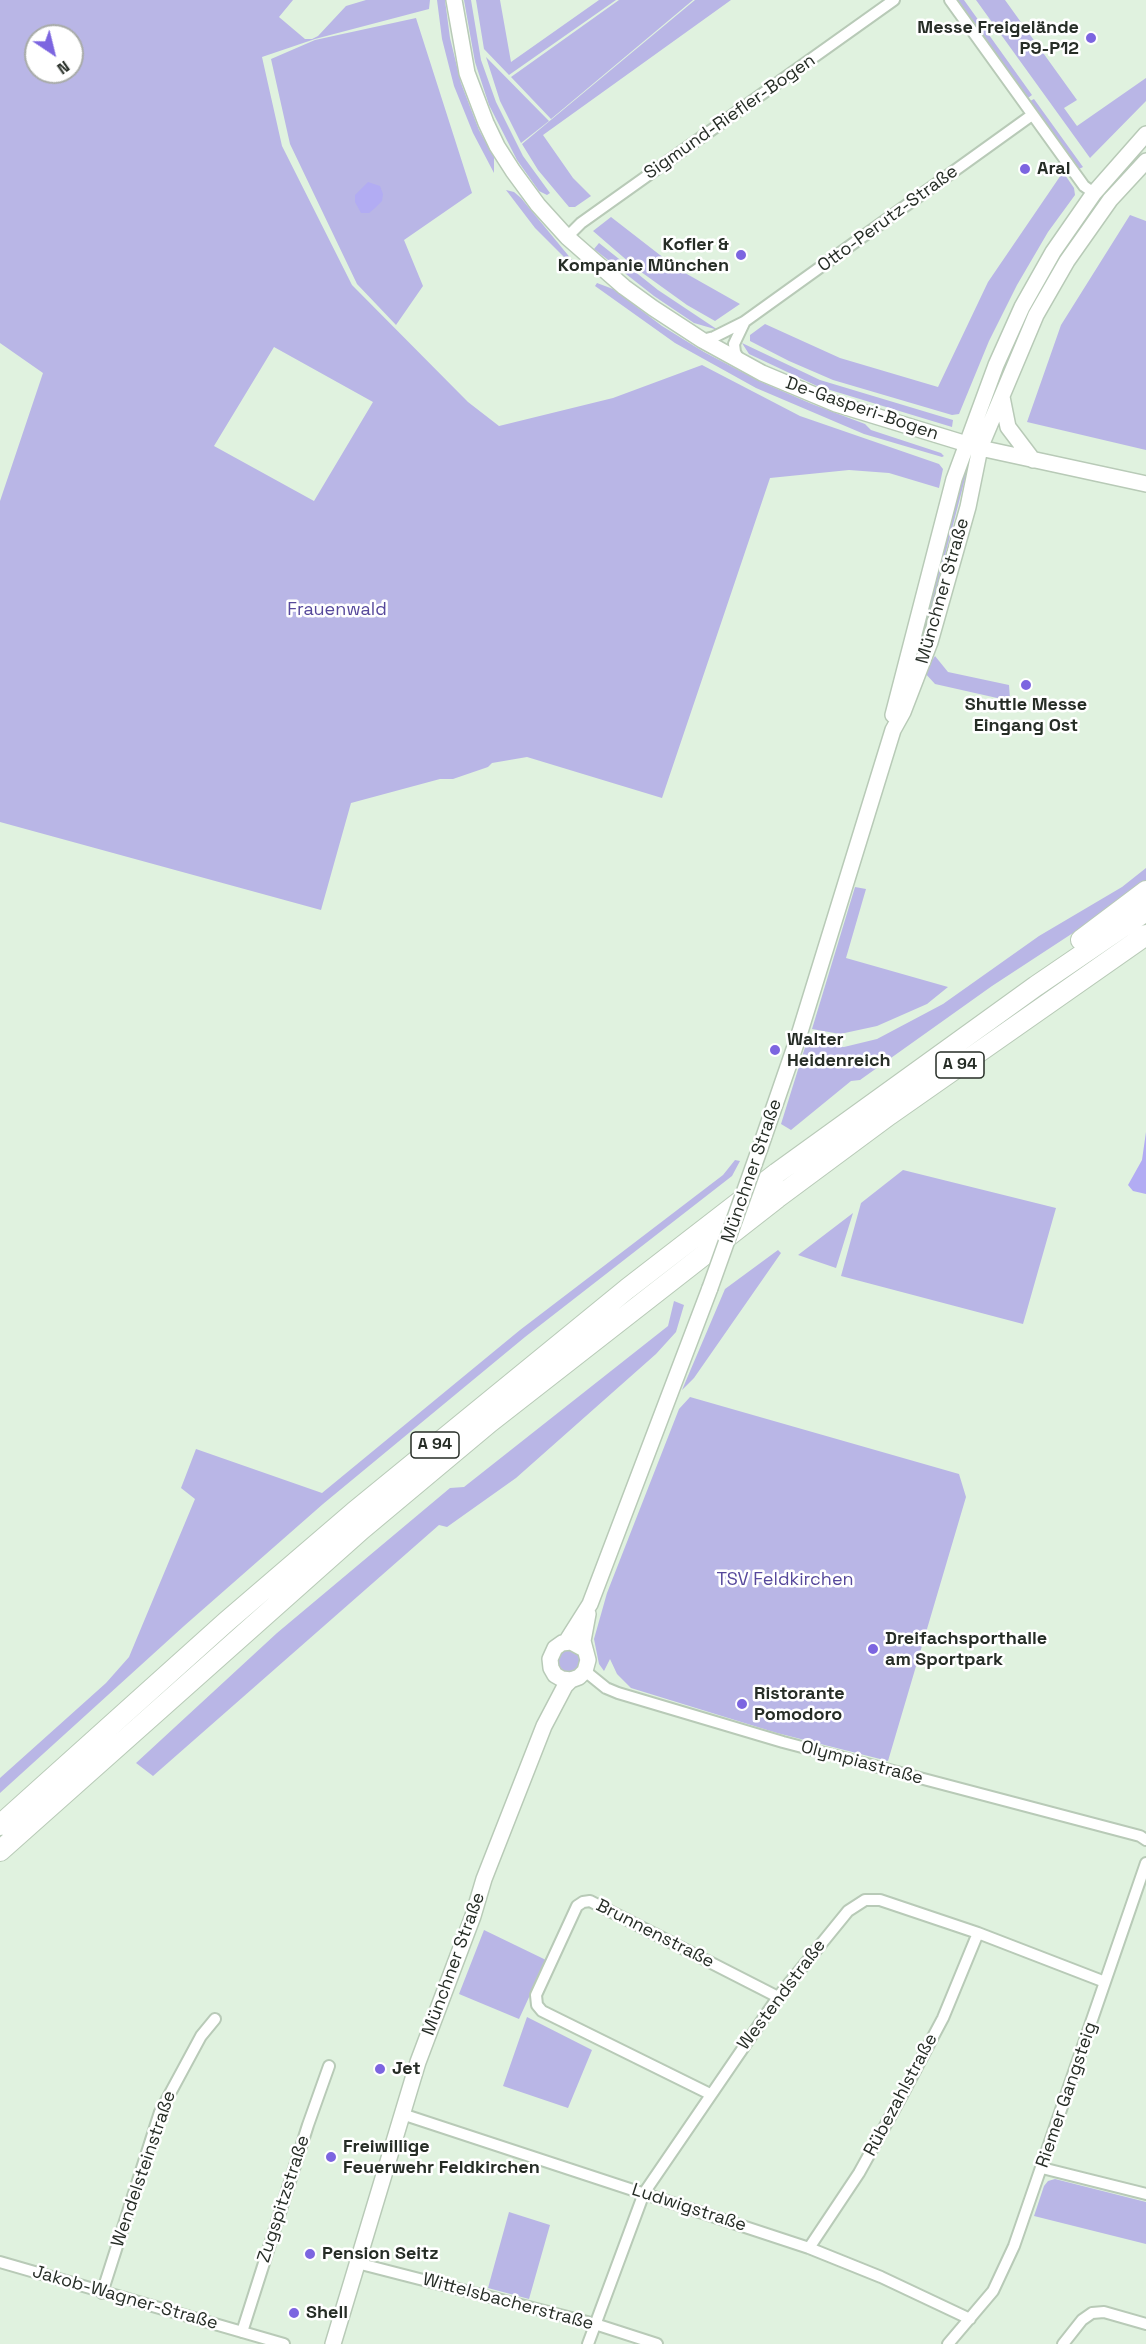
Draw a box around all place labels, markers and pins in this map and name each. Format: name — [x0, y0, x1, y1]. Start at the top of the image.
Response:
place label: Messe Freigelände P9-P12 — [917, 17, 1079, 60]
marker: Messe Freigelände P9-P12 — [1084, 31, 1098, 45]
place label: Aral — [1037, 158, 1071, 180]
marker: Aral — [1018, 162, 1032, 176]
place label: Kofler & Kompanie München — [558, 234, 729, 276]
marker: Kofler & Kompanie München — [734, 248, 748, 262]
marker: Shuttle Messe Eingang Ost — [1019, 678, 1033, 692]
place label: Shuttle Messe Eingang Ost — [965, 694, 1087, 736]
place label: Walter Heidenreich — [787, 1029, 891, 1072]
marker: Walter Heidenreich — [768, 1043, 782, 1057]
place label: Dreifachsporthalle am Sportpark — [885, 1628, 1047, 1670]
marker: Dreifachsporthalle am Sportpark — [866, 1642, 880, 1656]
place label: Ristorante Pomodoro — [754, 1683, 845, 1726]
marker: Ristorante Pomodoro — [735, 1697, 749, 1711]
place label: Jet — [392, 2058, 421, 2080]
marker: Jet — [373, 2062, 387, 2076]
place label: Freiwillige Feuerwehr Feldkirchen — [343, 2136, 540, 2178]
marker: Freiwillige Feuerwehr Feldkirchen — [324, 2150, 338, 2164]
place label: Pension Seitz — [322, 2243, 439, 2265]
marker: Pension Seitz — [303, 2247, 317, 2261]
place label: Shell — [306, 2302, 348, 2324]
marker: Shell — [287, 2306, 301, 2320]

